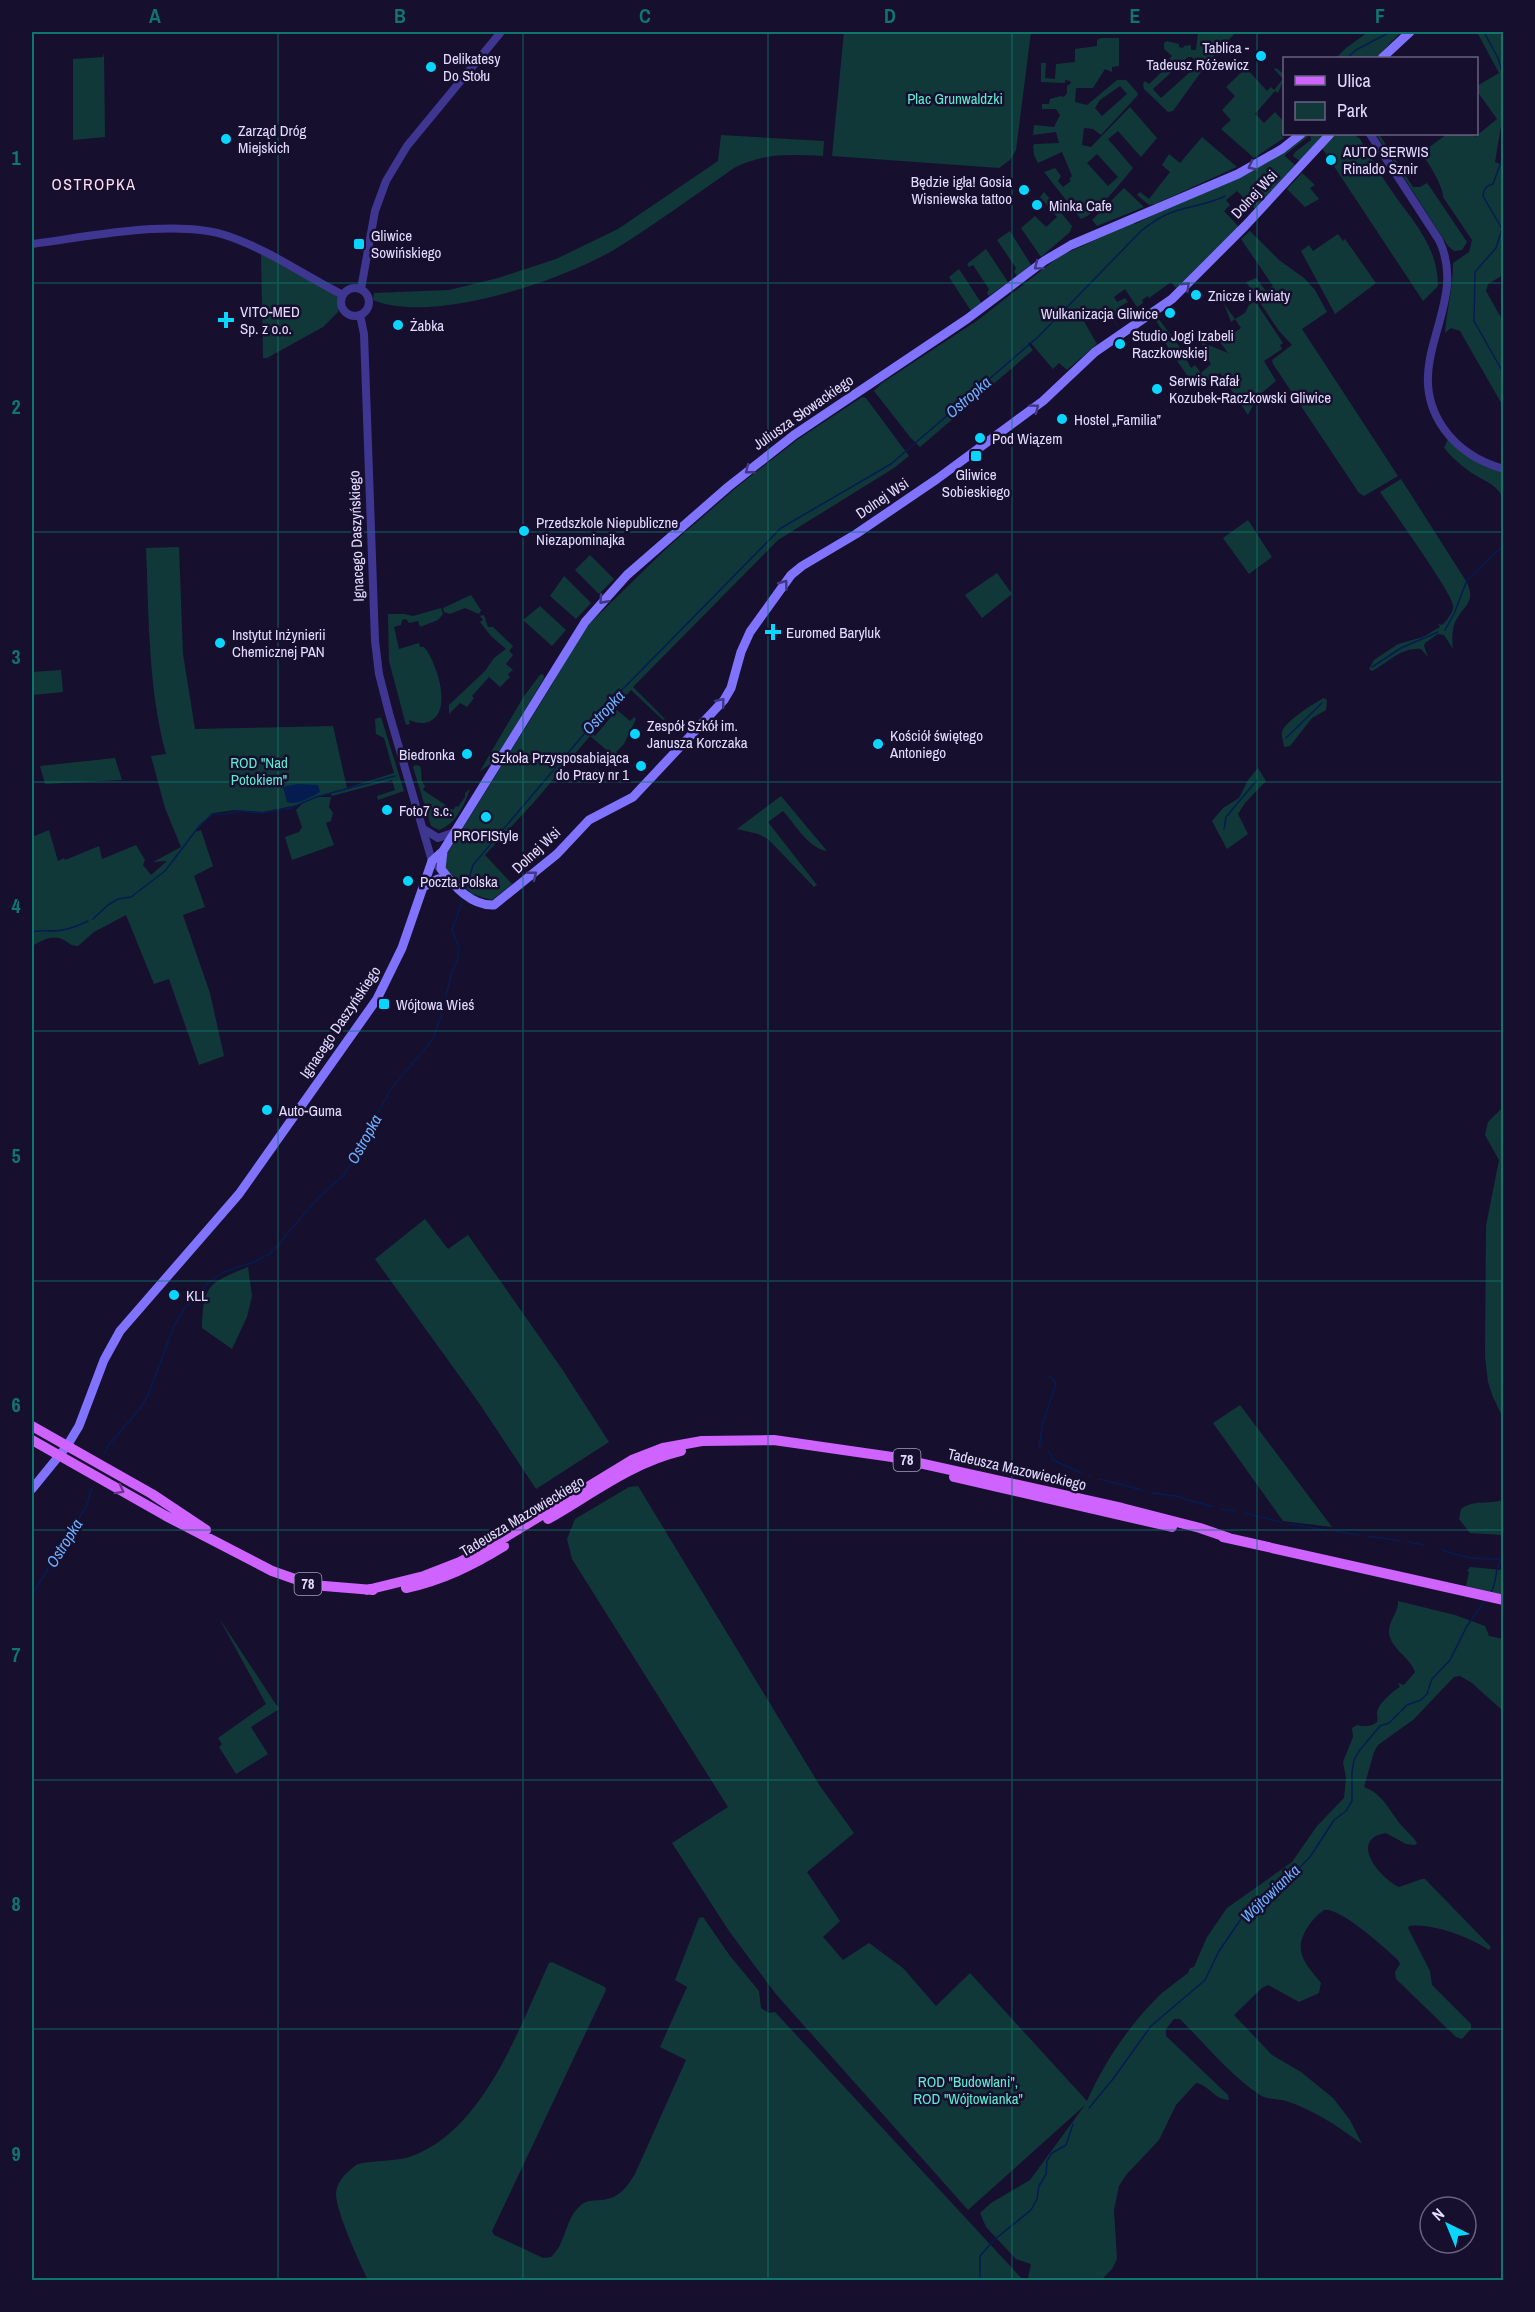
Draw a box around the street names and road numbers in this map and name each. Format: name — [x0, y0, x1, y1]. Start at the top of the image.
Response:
street label: Dolnej Wsi — [1226, 165, 1282, 223]
street label: Juliusza Słowackiego — [749, 369, 858, 455]
street label: Ignacego Daszyńskiego — [343, 470, 369, 602]
street label: Dolnej Wsi — [851, 473, 913, 523]
street label: Dolnej Wsi — [507, 822, 565, 878]
street label: Ignacego Daszyńskiego — [295, 962, 385, 1082]
street label: Tadeusza Mazowieckiego — [946, 1443, 1089, 1495]
road number: 78 — [894, 1449, 920, 1471]
street label: Tadeusza Mazowieckiego — [456, 1470, 588, 1562]
road number: 78 — [294, 1573, 322, 1595]

